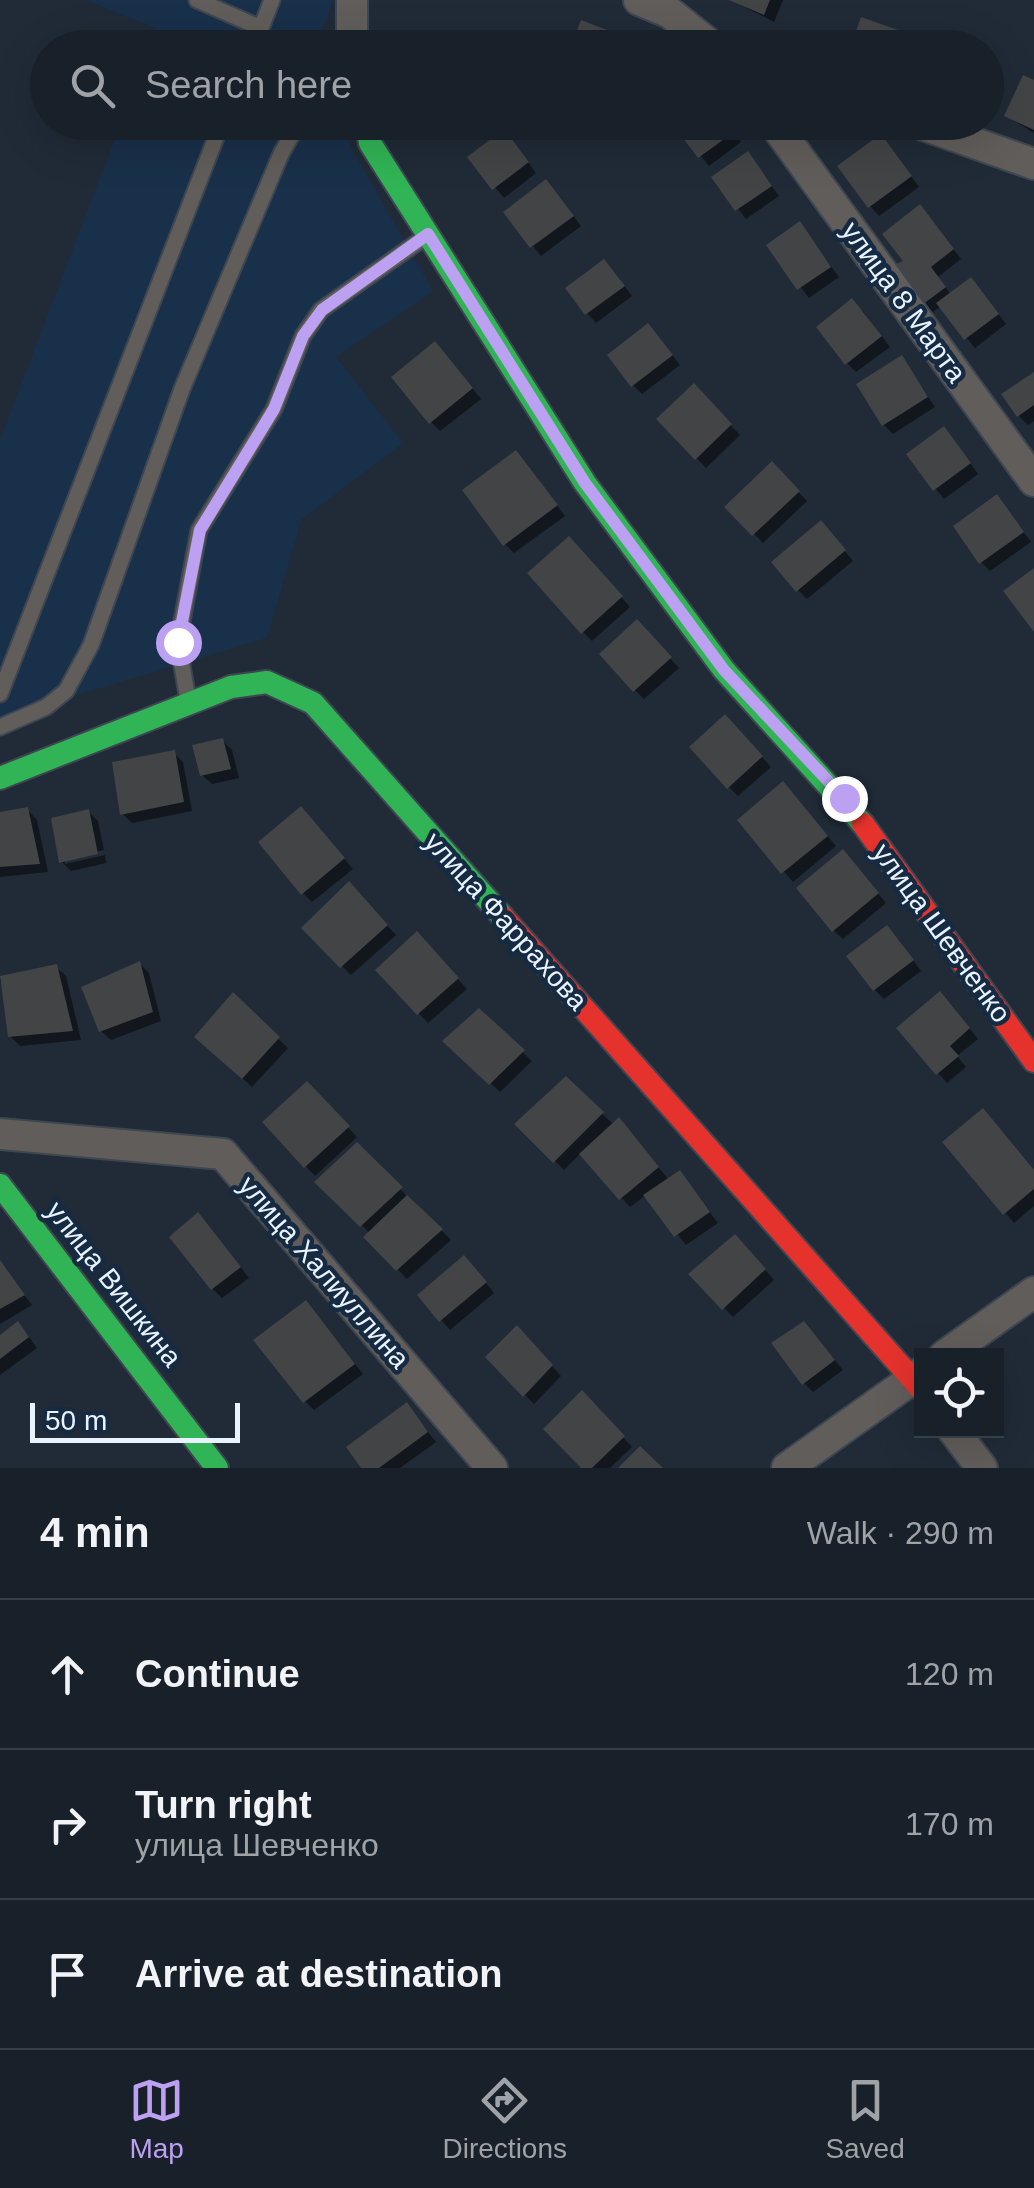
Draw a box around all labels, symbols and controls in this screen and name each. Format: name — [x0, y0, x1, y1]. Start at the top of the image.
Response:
search box — [30, 30, 1004, 140]
icon: search — [65, 58, 120, 113]
text: Search here — [145, 64, 352, 106]
street label: улица 8 Марта — [836, 216, 973, 388]
route start — [156, 620, 202, 666]
route end — [822, 776, 868, 822]
street label: улица Фаррахова — [418, 826, 594, 1016]
street label: улица Шевченко — [867, 838, 1017, 1028]
street label: улица Халиуллина — [232, 1170, 416, 1374]
street label: улица Вишкина — [40, 1195, 188, 1373]
map controls — [914, 1348, 1004, 1438]
button: locate — [914, 1348, 1004, 1438]
scale bar — [30, 1398, 240, 1442]
text: 50 m — [45, 1405, 107, 1436]
text: 4 min — [40, 1509, 150, 1556]
text: Walk · 290 m — [807, 1515, 994, 1551]
icon: ahead — [40, 1647, 95, 1702]
text: Continue — [135, 1653, 300, 1695]
text: 120 m — [905, 1656, 994, 1692]
text: Turn right — [135, 1784, 312, 1826]
icon: right — [40, 1797, 95, 1852]
text: 170 m — [905, 1806, 994, 1842]
text: улица Шевченко — [135, 1827, 379, 1863]
icon: arrive — [40, 1947, 95, 2002]
text: Arrive at destination — [135, 1953, 502, 1995]
tab: Map — [129, 2073, 184, 2165]
tab: Directions — [443, 2073, 567, 2165]
tab: Saved — [825, 2073, 905, 2165]

